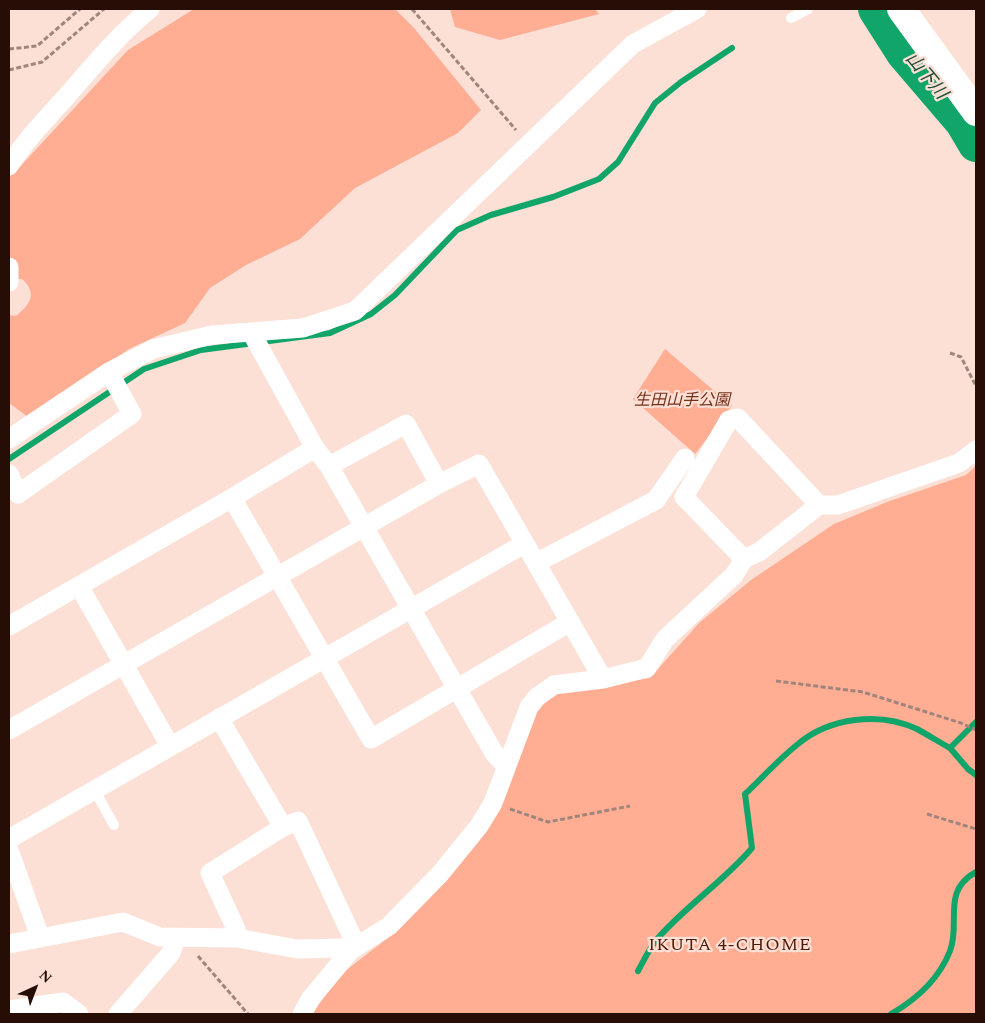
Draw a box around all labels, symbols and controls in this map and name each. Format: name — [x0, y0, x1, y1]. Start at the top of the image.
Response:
water label: 山下川 — [899, 49, 951, 105]
park label: 生田山手公園 — [634, 392, 730, 412]
district label: IKUTA 4-CHOME — [647, 935, 813, 957]
north arrow — [10, 963, 60, 1013]
text: N — [34, 965, 57, 988]

